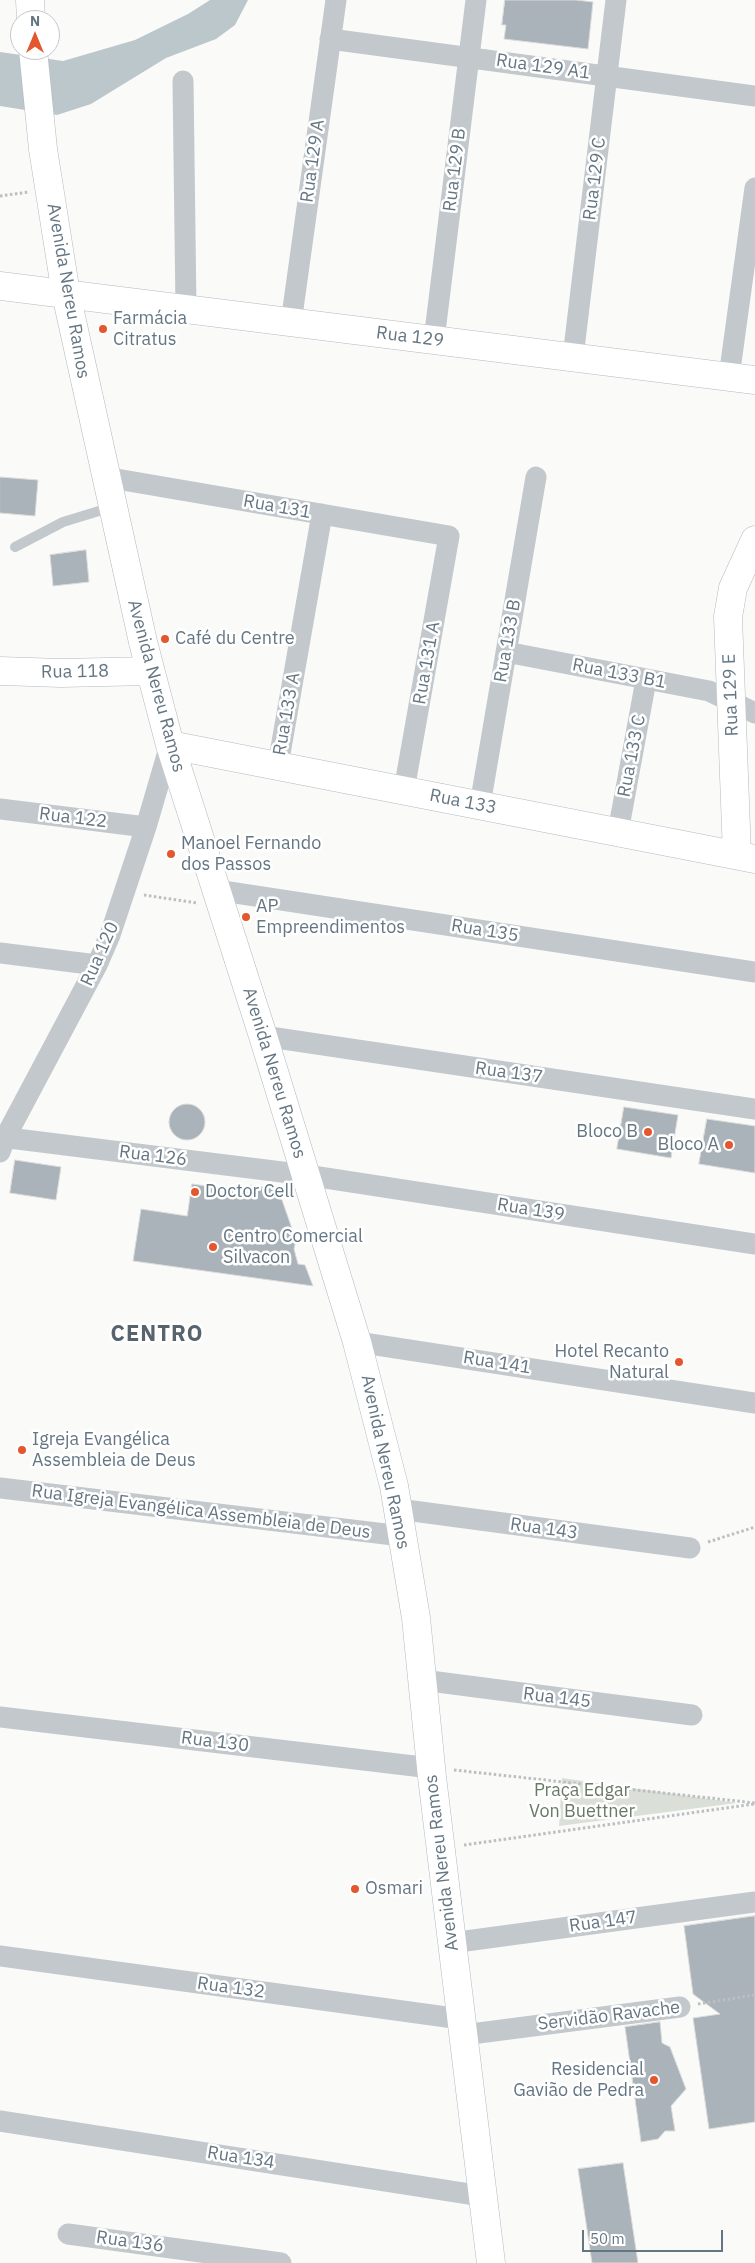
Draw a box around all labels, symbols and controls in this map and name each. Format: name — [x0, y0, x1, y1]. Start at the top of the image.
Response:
north arrow — [10, 10, 60, 60]
text: N — [30, 12, 40, 30]
street label: Rua 129 A1 — [495, 50, 591, 84]
street label: Rua 129 A — [296, 118, 330, 204]
street label: Rua 129 B — [439, 127, 471, 213]
street label: Rua 129 C — [579, 136, 611, 222]
street label: Avenida Nereu Ramos — [42, 202, 94, 380]
place label: Farmácia Citratus — [113, 308, 187, 350]
street label: Rua 129 — [375, 322, 445, 352]
marker: Farmácia Citratus — [97, 323, 109, 335]
street label: Rua 131 — [242, 490, 312, 524]
street label: Avenida Nereu Ramos — [123, 597, 189, 775]
street label: Rua 133 B — [490, 598, 526, 684]
street label: Rua 131 A — [409, 620, 445, 706]
place label: Café du Centre — [175, 628, 295, 650]
marker: Café du Centre — [159, 633, 171, 645]
street label: Rua 129 E — [719, 653, 743, 737]
street label: Rua 133 B1 — [570, 654, 668, 694]
street label: Rua 118 — [41, 661, 109, 683]
street label: Rua 133 A — [269, 671, 305, 757]
street label: Rua 133 C — [613, 713, 651, 799]
street label: Rua 133 — [428, 785, 498, 819]
street label: Rua 122 — [38, 803, 108, 833]
place label: Manoel Fernando dos Passos — [181, 833, 321, 876]
marker: Manoel Fernando dos Passos — [165, 848, 177, 860]
place label: AP Empreendimentos — [256, 896, 405, 939]
marker: AP Empreendimentos — [240, 911, 252, 923]
street label: Rua 135 — [450, 915, 520, 947]
street label: Rua 120 — [76, 919, 124, 989]
street label: Avenida Nereu Ramos — [238, 985, 310, 1161]
street label: Rua 137 — [474, 1058, 544, 1088]
place label: Bloco B — [576, 1121, 638, 1143]
marker: Bloco B — [642, 1126, 654, 1138]
place label: Bloco A — [657, 1134, 719, 1156]
marker: Bloco A — [723, 1139, 735, 1151]
street label: Rua 126 — [118, 1141, 188, 1171]
place label: Doctor Cell — [205, 1181, 294, 1203]
marker: Doctor Cell — [189, 1186, 201, 1198]
street label: Rua 139 — [496, 1194, 566, 1226]
place label: Centro Comercial Silvacon — [223, 1226, 363, 1268]
marker: Centro Comercial Silvacon — [207, 1241, 219, 1253]
district label: CENTRO — [110, 1322, 204, 1348]
place label: Hotel Recanto Natural — [555, 1341, 669, 1384]
street label: Rua 141 — [462, 1347, 532, 1379]
marker: Hotel Recanto Natural — [673, 1356, 685, 1368]
street label: Avenida Nereu Ramos — [356, 1373, 414, 1551]
place label: Igreja Evangélica Assembleia de Deus — [32, 1429, 196, 1472]
marker: Igreja Evangélica Assembleia de Deus — [16, 1444, 28, 1456]
street label: Rua Igreja Evangélica Assembleia de Deus — [30, 1480, 372, 1544]
street label: Rua 143 — [509, 1514, 579, 1544]
street label: Rua 145 — [522, 1683, 592, 1713]
street label: Rua 130 — [180, 1727, 250, 1757]
street label: Avenida Nereu Ramos — [420, 1773, 464, 1953]
park label: Praça Edgar Von Buettner — [529, 1780, 635, 1822]
place label: Osmari — [365, 1878, 423, 1900]
marker: Osmari — [349, 1883, 361, 1895]
street label: Rua 147 — [568, 1907, 638, 1937]
street label: Rua 132 — [196, 1973, 266, 2003]
street label: Servidão Ravache — [537, 1997, 681, 2035]
place label: Residencial Gavião de Pedra — [513, 2059, 644, 2102]
marker: Residencial Gavião de Pedra — [648, 2074, 660, 2086]
street label: Rua 134 — [206, 2142, 276, 2174]
scale bar — [585, 2220, 726, 2252]
street label: Rua 136 — [95, 2227, 165, 2257]
text: 50 m — [590, 2229, 625, 2248]

